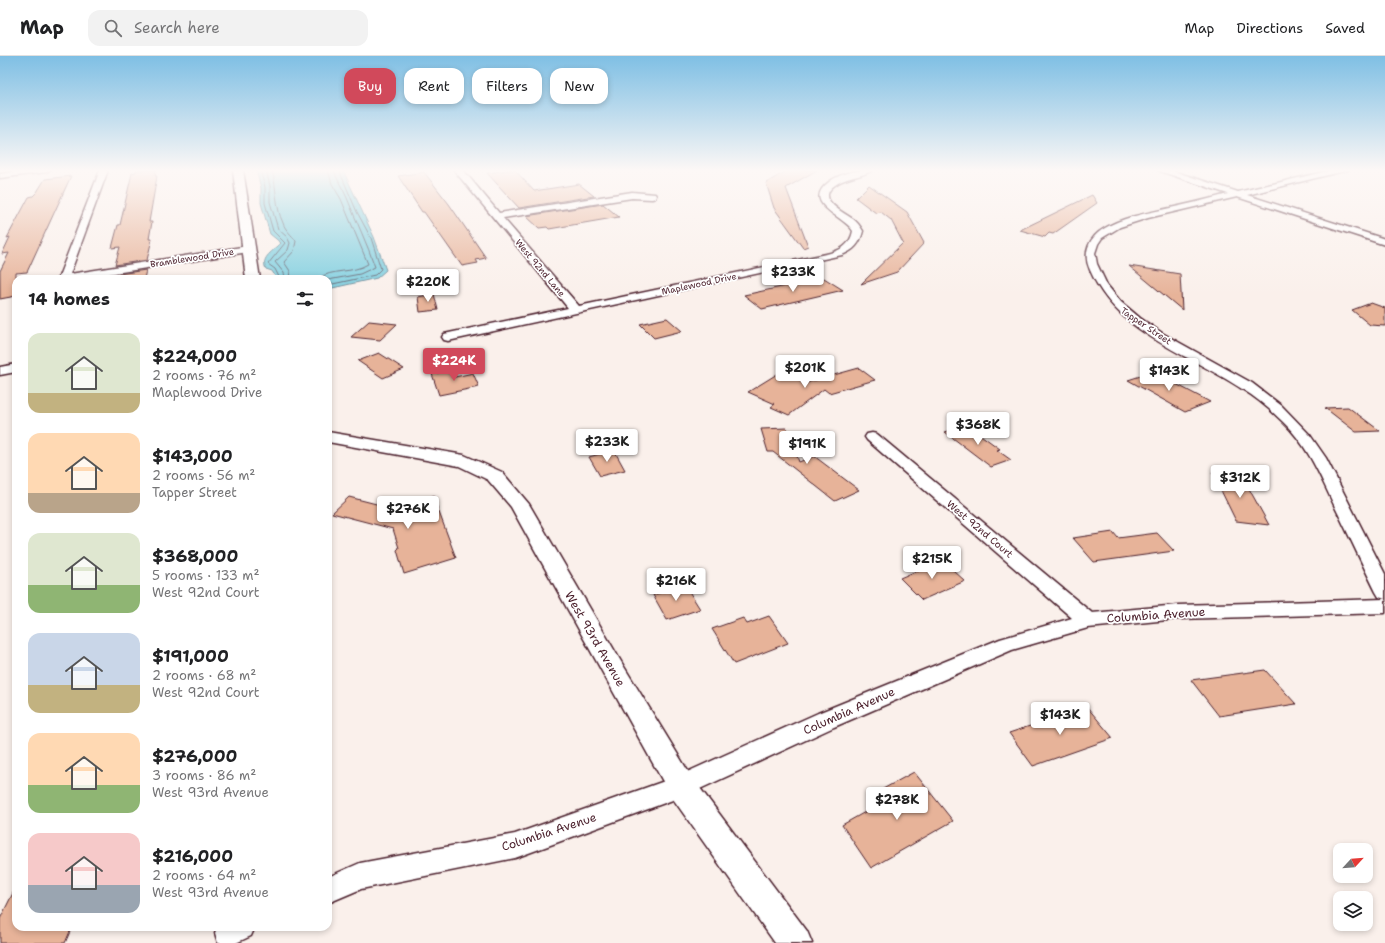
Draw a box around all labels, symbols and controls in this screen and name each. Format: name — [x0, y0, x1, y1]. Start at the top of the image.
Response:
search box — [88, 10, 368, 46]
text: Map — [20, 15, 64, 40]
icon: search — [102, 17, 124, 39]
text: Search here — [134, 18, 220, 38]
text: Map — [1185, 19, 1215, 37]
text: Directions — [1237, 19, 1303, 37]
text: Saved — [1325, 19, 1365, 37]
chip: Buy — [344, 68, 396, 104]
chip: Rent — [404, 68, 464, 104]
chip: Filters — [472, 68, 542, 104]
chip: New — [550, 68, 608, 104]
street label: West 92nd Lane — [512, 237, 568, 299]
street label: Bramblewood Drive — [149, 245, 235, 271]
pin: $233K — [765, 259, 821, 293]
text: $233K — [771, 263, 815, 280]
pin: $220K — [400, 269, 456, 303]
street label: Maplewood Drive — [660, 270, 738, 298]
text: $220K — [406, 273, 450, 290]
text: 14 homes — [28, 288, 110, 310]
icon: filters — [294, 288, 316, 310]
street label: Tapper Street — [1118, 305, 1174, 347]
text: $224,000 — [152, 345, 237, 367]
pin: $224K — [426, 348, 482, 382]
icon: home — [60, 349, 108, 397]
text: $224K — [432, 352, 476, 369]
pin: $201K — [777, 355, 833, 389]
pin: $143K — [1141, 358, 1197, 392]
text: $201K — [784, 359, 826, 376]
text: $143K — [1149, 362, 1189, 379]
text: 2 rooms · 76 m² — [152, 367, 256, 384]
text: Maplewood Drive — [152, 384, 262, 401]
pin: $368K — [950, 412, 1006, 446]
text: $368K — [956, 416, 1000, 433]
pin: $233K — [579, 429, 635, 463]
pin: $191K — [779, 431, 835, 465]
text: $233K — [585, 433, 629, 450]
text: $191K — [788, 435, 826, 452]
text: $143,000 — [152, 445, 233, 467]
icon: home — [60, 449, 108, 497]
pin: $312K — [1212, 465, 1268, 499]
text: 2 rooms · 56 m² — [152, 467, 255, 484]
text: $312K — [1220, 469, 1260, 486]
text: Tapper Street — [152, 484, 237, 501]
pin: $276K — [380, 496, 436, 530]
street label: West 92nd Court — [944, 497, 1016, 561]
text: $276K — [386, 500, 430, 517]
text: $368,000 — [152, 545, 238, 567]
pin: $215K — [904, 546, 960, 580]
icon: home — [60, 549, 108, 597]
text: $215K — [912, 550, 952, 567]
text: 5 rooms · 133 m² — [152, 567, 260, 584]
pin: $216K — [648, 568, 704, 602]
text: $216K — [656, 572, 696, 589]
text: West 92nd Court — [152, 584, 260, 601]
street label: West 93rd Avenue — [561, 588, 629, 690]
street label: Columbia Avenue — [1106, 604, 1206, 626]
text: $191,000 — [152, 645, 229, 667]
icon: home — [60, 649, 108, 697]
text: 2 rooms · 68 m² — [152, 667, 256, 684]
street label: Columbia Avenue — [801, 683, 898, 738]
text: West 92nd Court — [152, 684, 260, 701]
pin: $143K — [1032, 702, 1088, 736]
text: $143K — [1040, 706, 1080, 723]
text: $276,000 — [152, 745, 237, 767]
icon: home — [60, 749, 108, 797]
text: 3 rooms · 86 m² — [152, 767, 256, 784]
text: West 93rd Avenue — [152, 784, 269, 801]
pin: $278K — [869, 787, 925, 821]
text: $278K — [875, 791, 919, 808]
street label: Columbia Avenue — [499, 809, 599, 855]
north arrow — [1333, 843, 1373, 883]
map controls — [1333, 843, 1373, 931]
text: $216,000 — [152, 845, 233, 867]
icon: home — [60, 849, 108, 897]
text: 2 rooms · 64 m² — [152, 867, 256, 884]
text: West 93rd Avenue — [152, 884, 269, 901]
button: layers — [1333, 891, 1373, 931]

